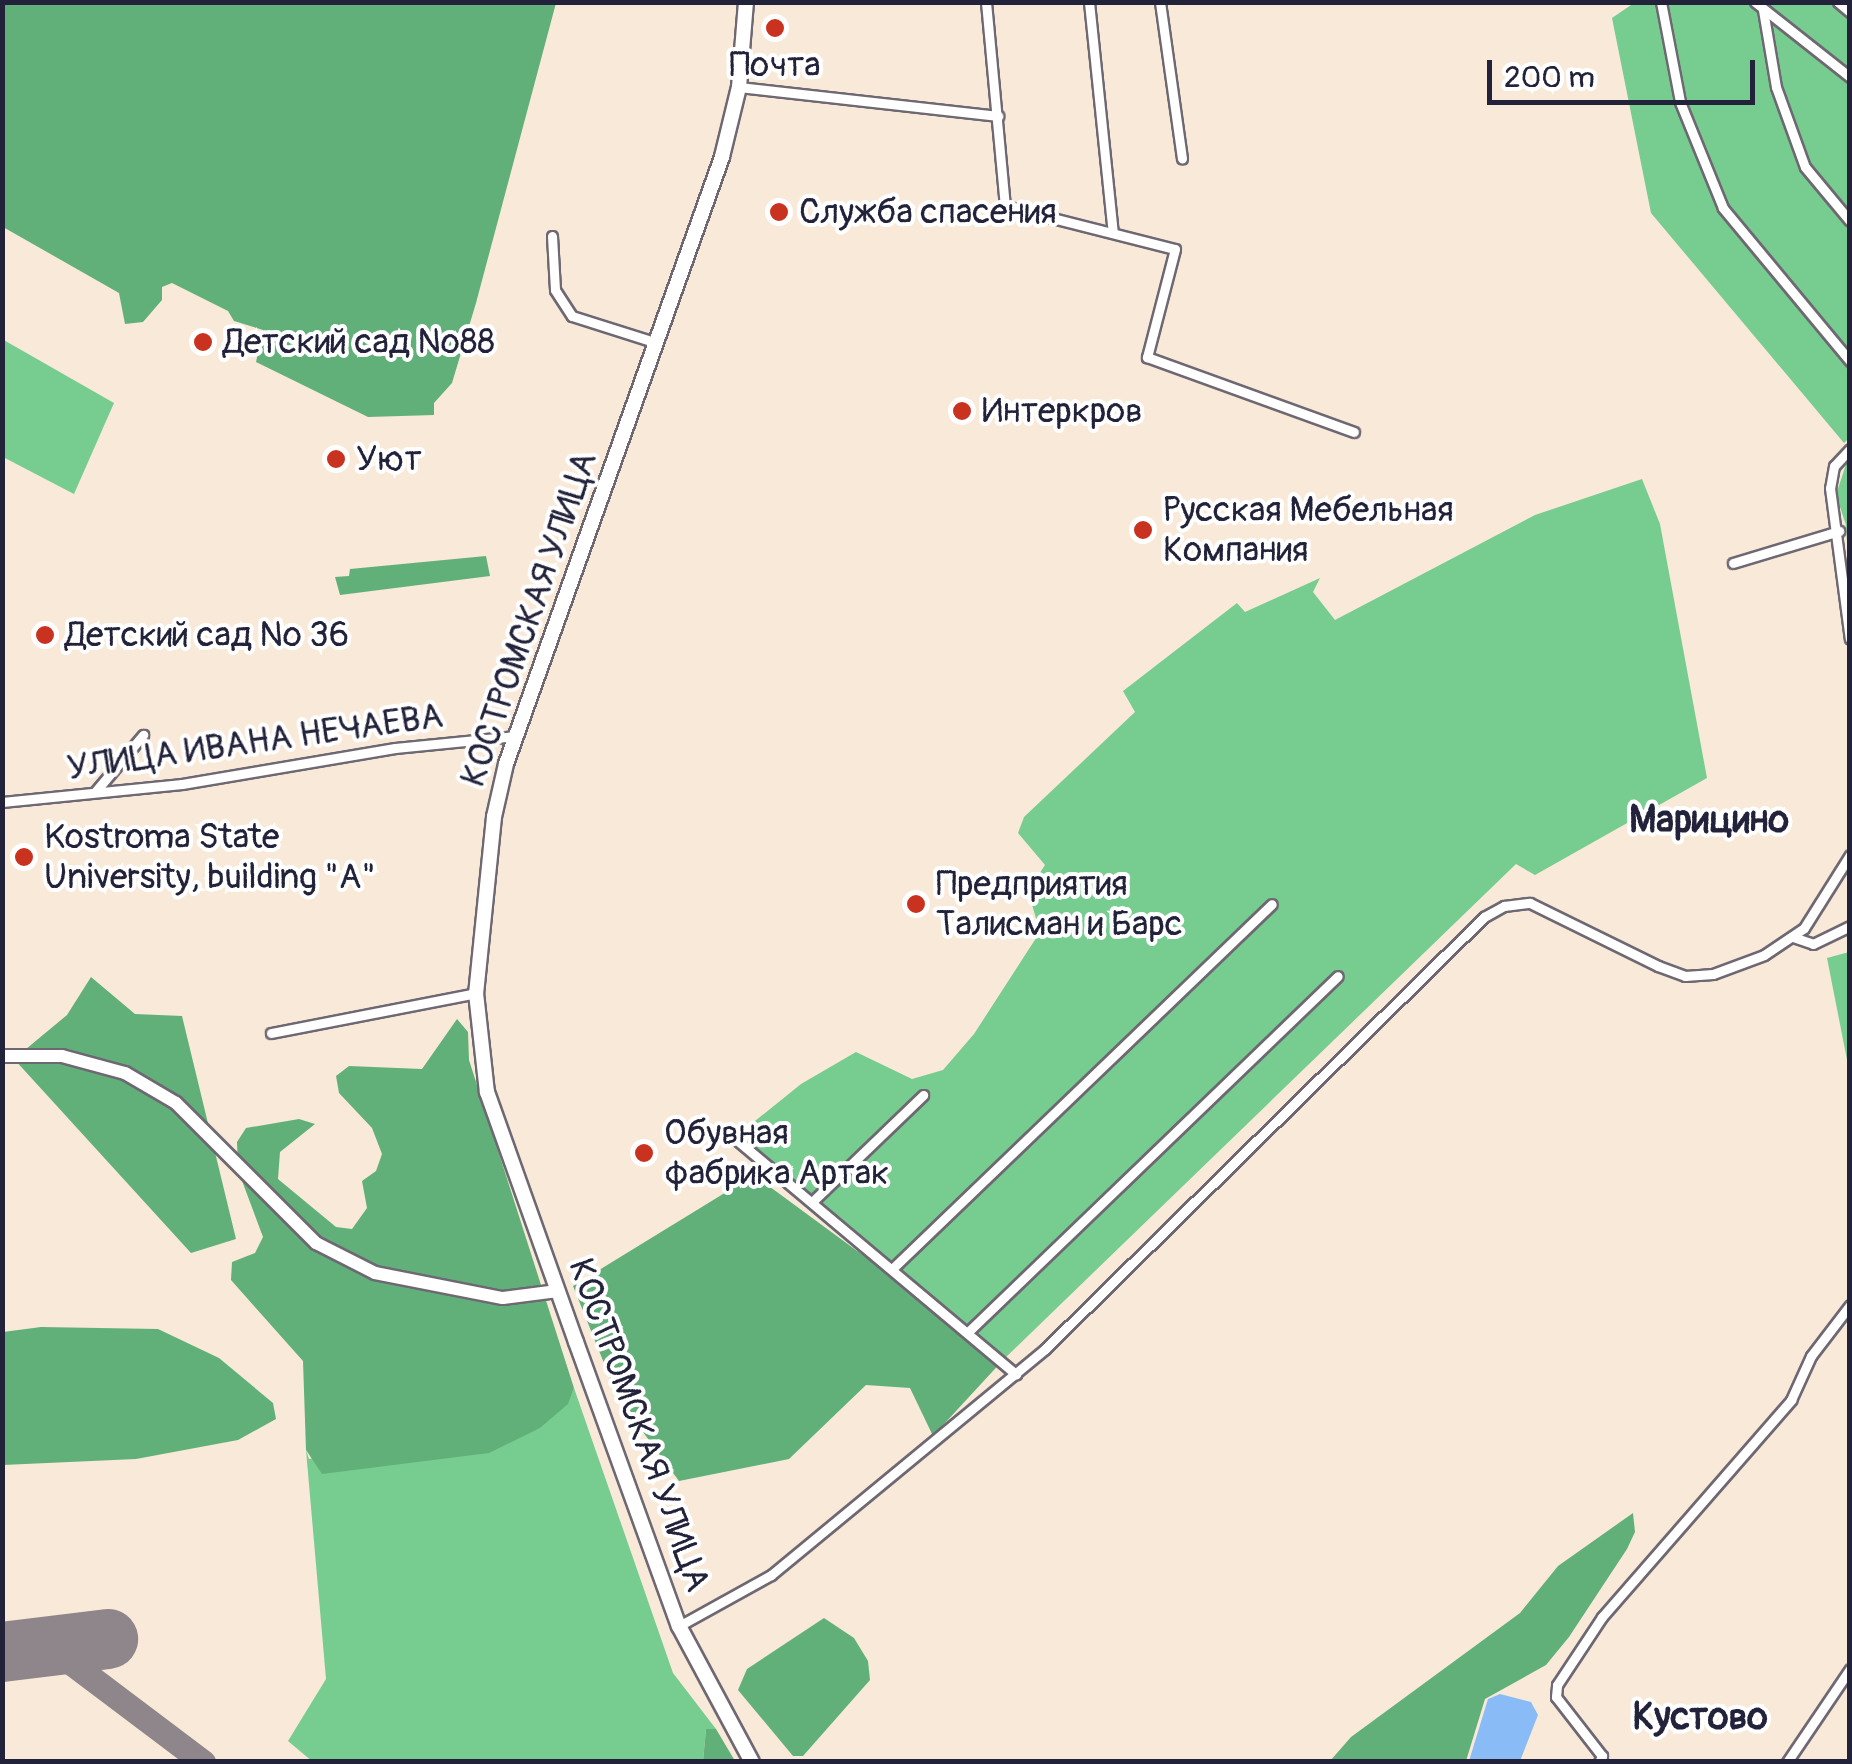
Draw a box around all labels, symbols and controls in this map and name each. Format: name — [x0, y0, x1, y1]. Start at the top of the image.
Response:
marker: Почта — [764, 17, 786, 39]
scale bar — [1492, 40, 1760, 102]
place label: Почта — [729, 44, 821, 86]
text: 200 m — [1504, 59, 1595, 96]
place label: Служба спасения — [799, 191, 1057, 233]
marker: Служба спасения — [768, 201, 790, 223]
place label: Детский сад №88 — [223, 321, 495, 363]
marker: Детский сад №88 — [192, 331, 214, 353]
place label: Интеркров — [982, 390, 1142, 432]
marker: Интеркров — [951, 400, 973, 422]
place label: Уют — [356, 438, 422, 480]
street label: КОСТРОМСКАЯ УЛИЦА — [452, 446, 606, 792]
marker: Уют — [325, 448, 347, 470]
place label: Русская Мебельная Компания — [1163, 489, 1454, 571]
marker: Русская Мебельная Компания — [1132, 519, 1154, 541]
place label: Детский сад № 36 — [65, 614, 349, 656]
marker: Детский сад № 36 — [34, 624, 56, 646]
street label: УЛИЦА ИВАНА НЕЧАЕВА — [64, 695, 446, 789]
district label: Марицино — [1629, 798, 1789, 844]
place label: Kostroma State University, building "A" — [44, 816, 376, 898]
marker: Kostroma State University, building "A" — [13, 846, 35, 868]
place label: Предприятия Талисман и Барс — [936, 863, 1183, 945]
marker: Предприятия Талисман и Барс — [905, 893, 927, 915]
place label: Обувная фабрика Артак — [664, 1112, 889, 1194]
marker: Обувная фабрика Артак — [633, 1142, 655, 1164]
street label: КОСТРОМСКАЯ УЛИЦА — [559, 1253, 719, 1597]
district label: Кустово — [1632, 1695, 1768, 1741]

